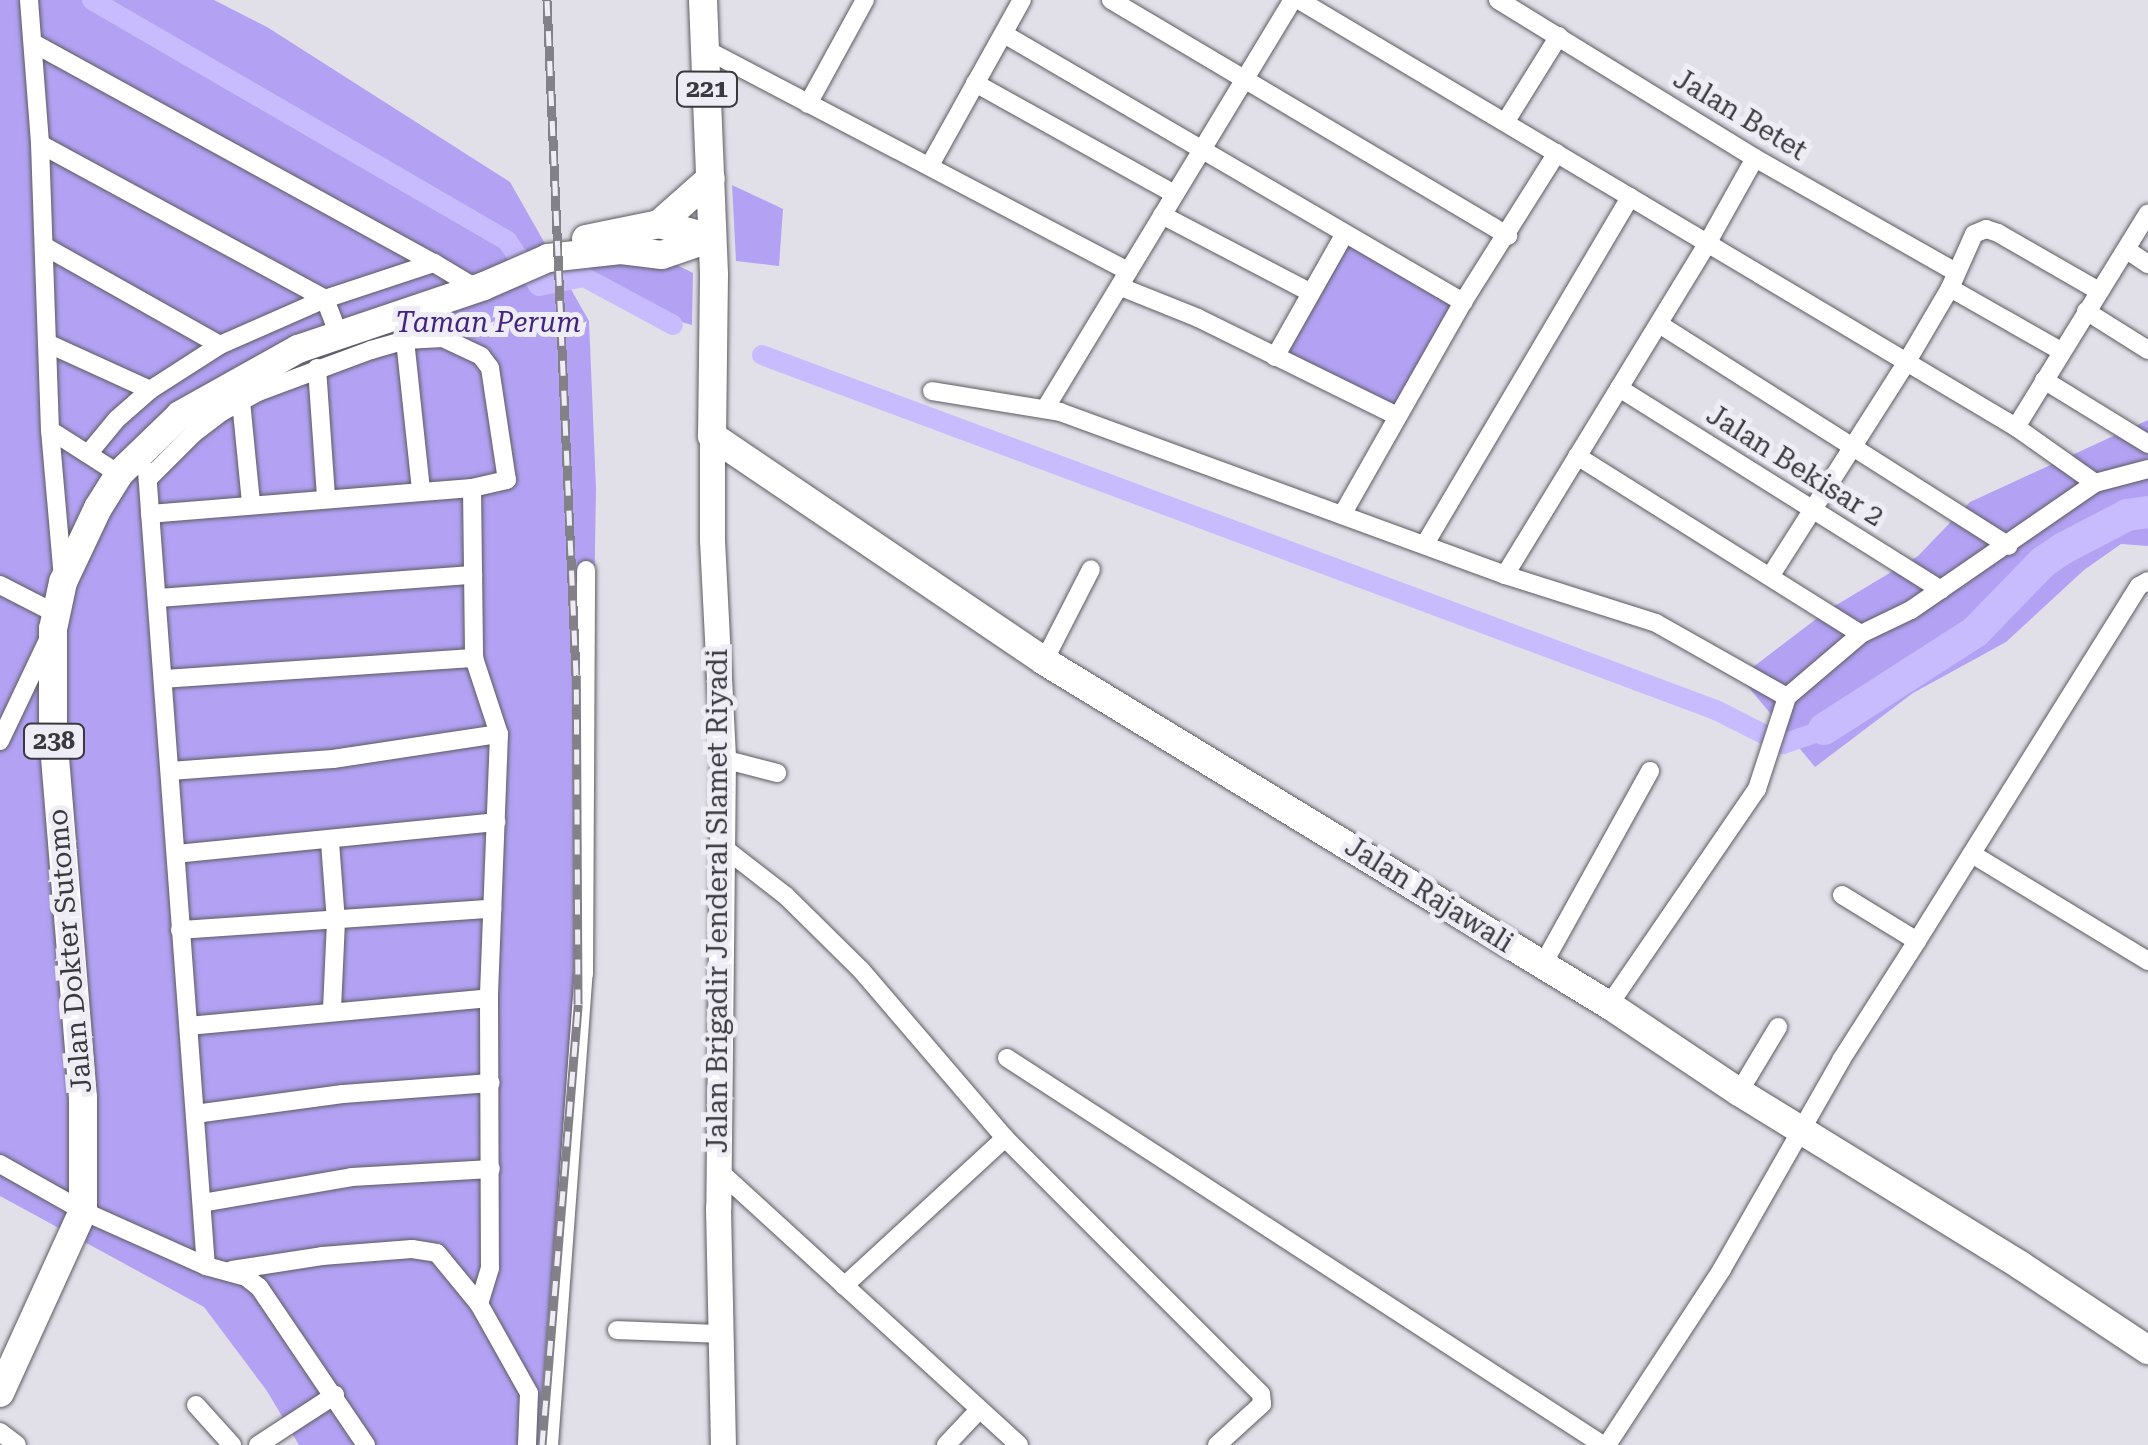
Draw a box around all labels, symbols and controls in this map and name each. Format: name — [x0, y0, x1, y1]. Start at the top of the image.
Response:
street label: Jalan Betet — [1667, 62, 1813, 168]
road number: 221 — [674, 69, 740, 109]
park label: Taman Perum — [395, 306, 581, 340]
street label: Jalan Bekisar 2 — [1700, 398, 1890, 534]
street label: Jalan Brigadir Jenderal Slamet Riyadi — [701, 649, 735, 1153]
road number: 238 — [22, 721, 86, 761]
street label: Jalan Dokter Sutomo — [41, 808, 99, 1094]
street label: Jalan Rajawali — [1339, 830, 1519, 960]

